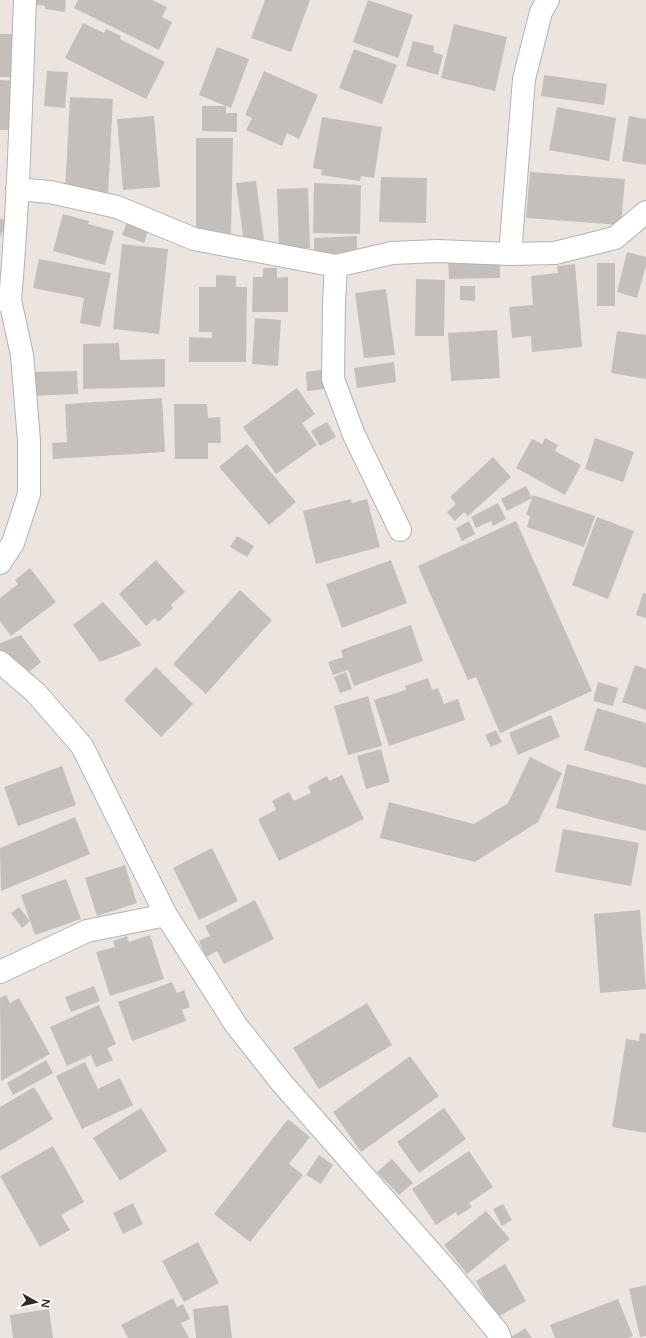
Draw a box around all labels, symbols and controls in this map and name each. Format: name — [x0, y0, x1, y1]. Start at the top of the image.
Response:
north arrow — [16, 1282, 56, 1322]
text: N — [38, 1298, 52, 1309]

